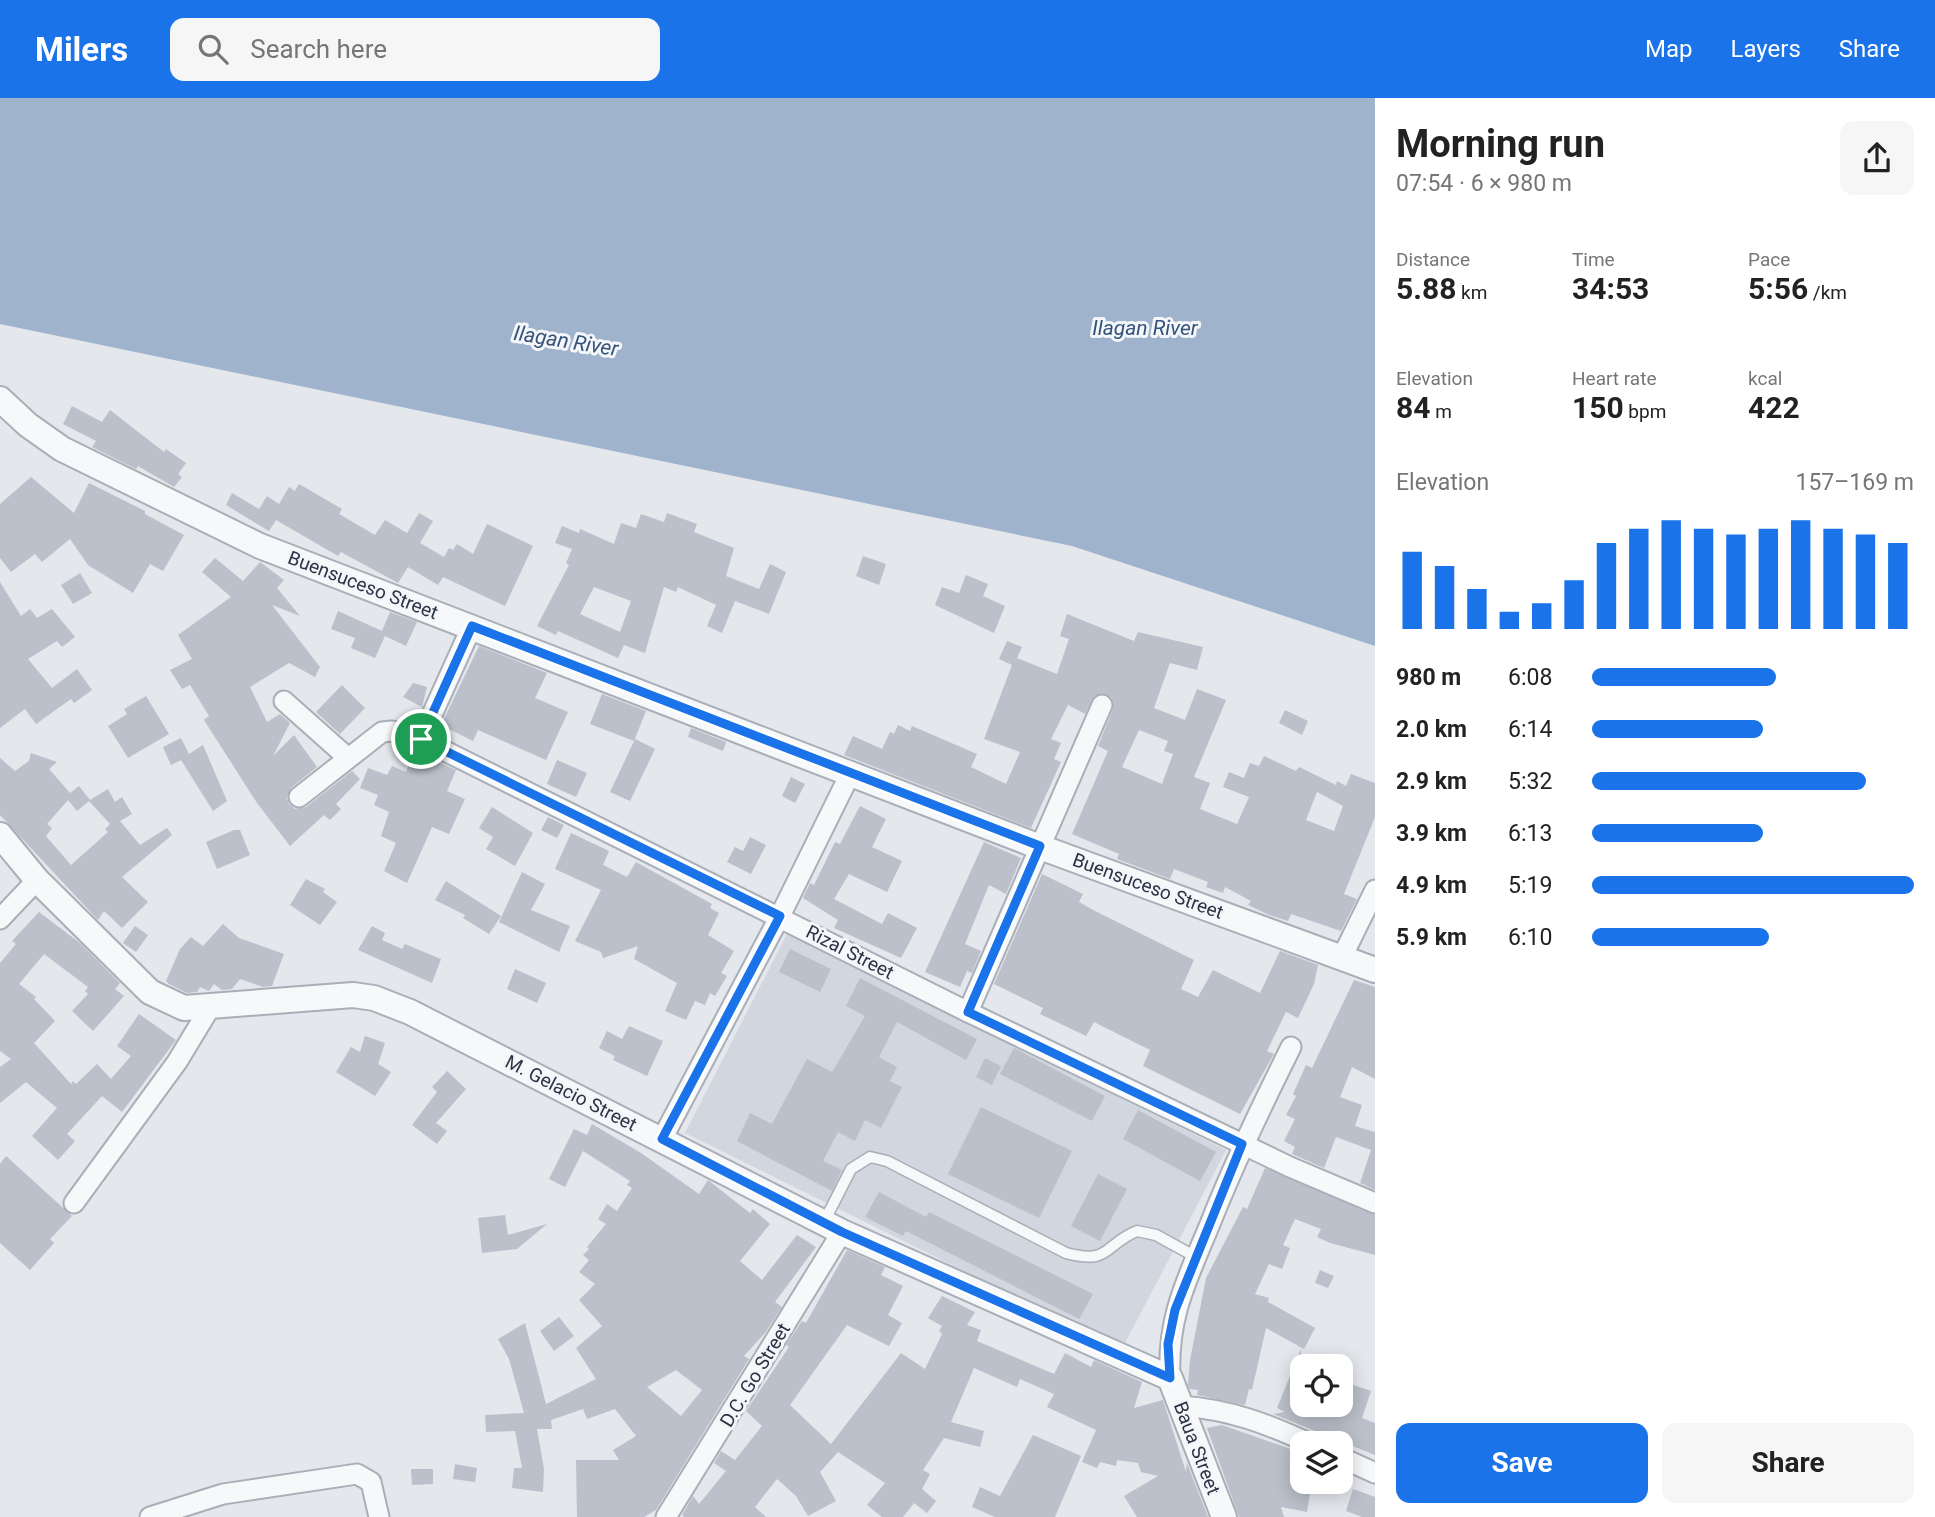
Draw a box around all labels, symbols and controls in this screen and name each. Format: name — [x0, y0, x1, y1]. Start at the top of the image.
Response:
search box — [170, 18, 660, 81]
text: Milers — [35, 30, 128, 69]
icon: search — [194, 30, 232, 68]
text: Search here — [250, 34, 387, 64]
text: Map — [1645, 35, 1693, 63]
text: Layers — [1731, 35, 1801, 63]
text: Share — [1839, 35, 1900, 63]
button: share — [1840, 121, 1914, 195]
text: Morning run — [1396, 122, 1605, 166]
text: 07:54 · 6 × 980 m — [1396, 170, 1572, 197]
text: Distance — [1396, 248, 1470, 271]
text: Time — [1572, 248, 1615, 271]
text: Pace — [1748, 248, 1790, 271]
text: 5.88 — [1396, 271, 1456, 306]
text: 34:53 — [1572, 271, 1649, 306]
text: 5:56 — [1748, 271, 1808, 306]
text: km — [1456, 281, 1487, 304]
text: /km — [1808, 281, 1847, 304]
water label: Ilagan River — [1092, 316, 1199, 340]
water label: Ilagan River — [512, 321, 621, 361]
text: Elevation — [1396, 367, 1473, 390]
text: Heart rate — [1572, 367, 1657, 390]
text: kcal — [1748, 367, 1782, 390]
text: 84 — [1396, 390, 1430, 425]
text: 150 — [1572, 390, 1624, 425]
text: 422 — [1748, 390, 1800, 425]
text: m — [1430, 400, 1452, 423]
text: bpm — [1624, 400, 1666, 423]
text: Elevation — [1396, 469, 1489, 496]
text: 157–169 m — [1795, 469, 1914, 496]
street label: Buensuceso Street — [285, 546, 441, 624]
text: 980 m — [1396, 664, 1461, 691]
text: 6:08 — [1508, 664, 1552, 691]
pin — [391, 709, 451, 769]
text: 2.0 km — [1396, 716, 1467, 743]
text: 6:14 — [1508, 716, 1552, 743]
icon: arrive — [402, 720, 440, 758]
text: 2.9 km — [1396, 768, 1467, 795]
text: 5:32 — [1508, 768, 1552, 795]
text: 3.9 km — [1396, 820, 1467, 847]
text: 6:13 — [1508, 820, 1552, 847]
street label: Buensuceso Street — [1070, 848, 1226, 924]
text: 4.9 km — [1396, 872, 1467, 899]
text: 5:19 — [1508, 872, 1552, 899]
street label: Rizal Street — [802, 920, 898, 984]
text: 5.9 km — [1396, 924, 1467, 951]
text: 6:10 — [1508, 924, 1552, 951]
street label: M. Gelacio Street — [501, 1050, 641, 1136]
street label: D.C. Go Street — [715, 1319, 795, 1431]
map controls — [1290, 1354, 1353, 1494]
button: locate — [1290, 1354, 1353, 1417]
street label: Baua Street — [1169, 1398, 1225, 1498]
button: Save — [1396, 1423, 1648, 1503]
button: Share — [1662, 1423, 1914, 1503]
button: layers — [1290, 1431, 1353, 1494]

